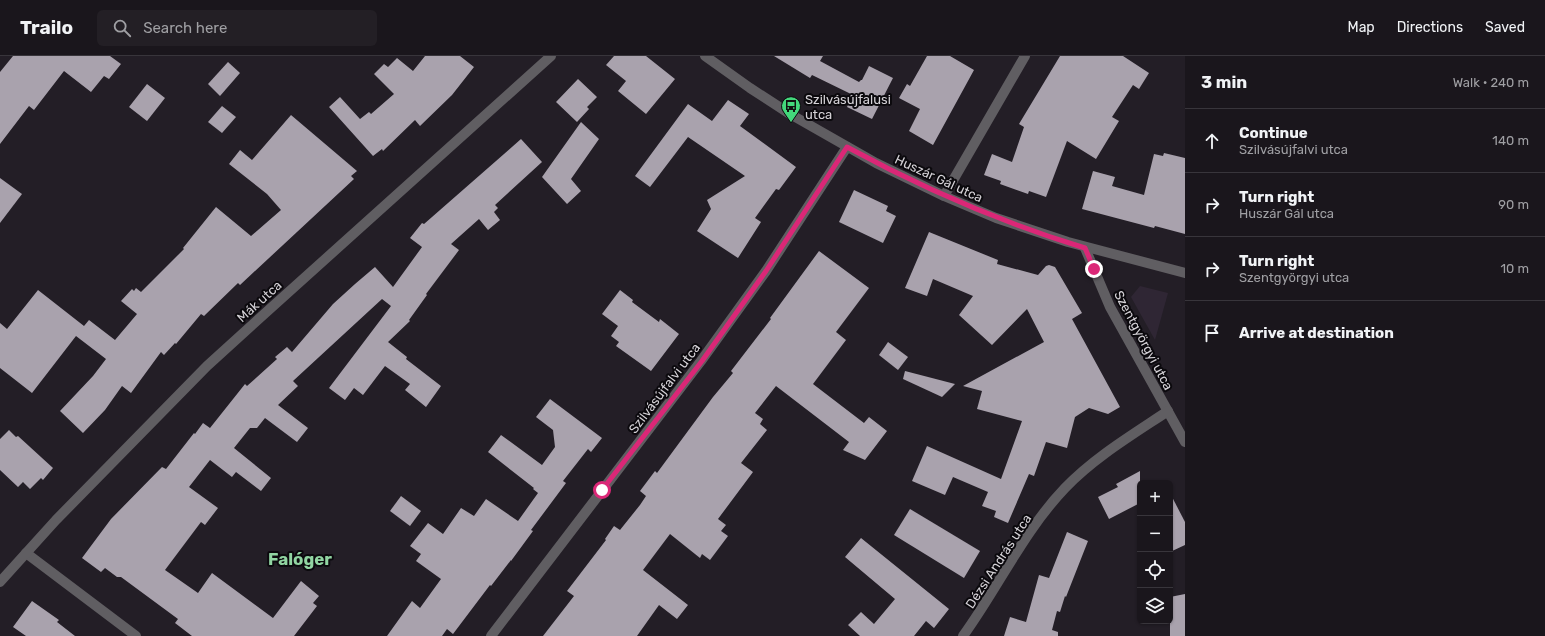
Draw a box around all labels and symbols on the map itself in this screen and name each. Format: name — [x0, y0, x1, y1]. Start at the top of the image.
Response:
place label: Szilvásújfalusi utca — [805, 92, 891, 122]
bus stop icon: Szilvásújfalusi utca — [780, 95, 802, 123]
street label: Huszár Gál utca — [893, 152, 985, 205]
route end — [1085, 260, 1103, 278]
street label: Mák utca — [234, 278, 285, 325]
street label: Szentgyörgyi utca — [1110, 288, 1176, 393]
street label: Szilvásújfalvi utca — [626, 340, 703, 436]
route start — [593, 481, 611, 499]
street label: Dézsi András utca — [962, 512, 1034, 611]
district label: Falóger — [268, 549, 332, 569]

